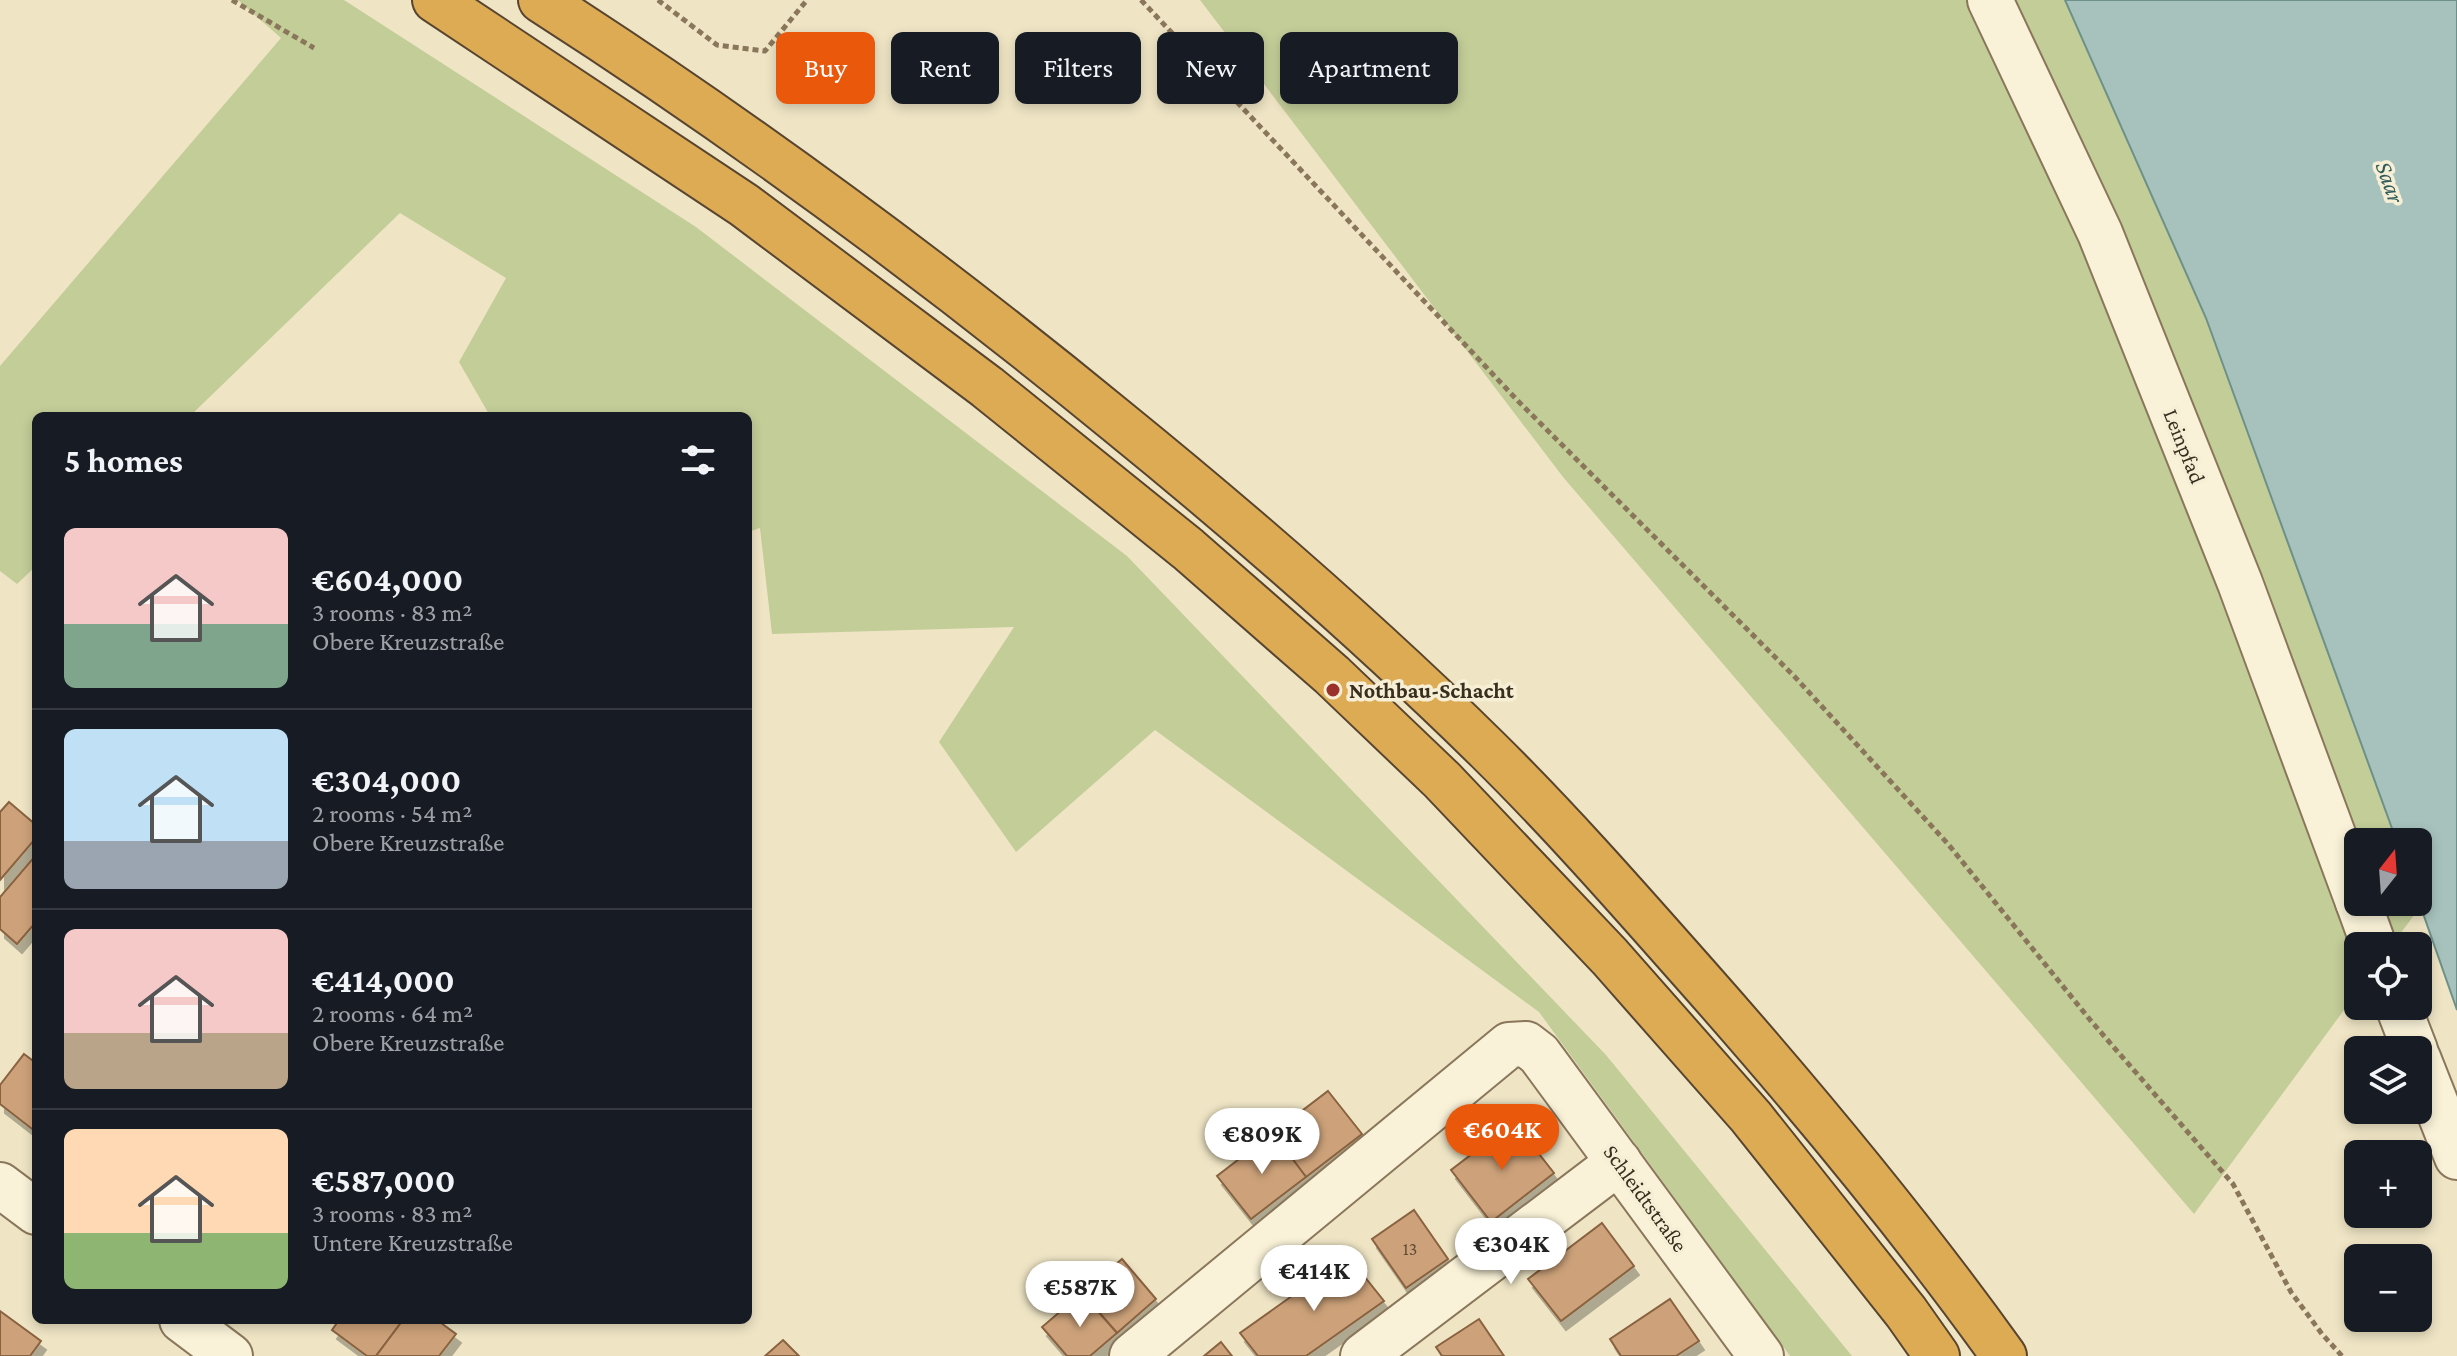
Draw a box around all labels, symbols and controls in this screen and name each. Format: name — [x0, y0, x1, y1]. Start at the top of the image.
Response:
chip: Buy — [776, 32, 875, 104]
chip: Rent — [891, 32, 999, 104]
chip: Filters — [1015, 32, 1141, 104]
chip: New — [1157, 32, 1264, 104]
chip: Apartment — [1280, 32, 1458, 104]
water label: Saar — [2371, 157, 2411, 207]
street label: Leinpfad — [2158, 405, 2211, 487]
icon: filters — [676, 438, 720, 482]
text: 5 homes — [64, 442, 183, 479]
icon: home — [128, 560, 224, 656]
text: €604,000 — [312, 561, 463, 598]
text: 3 rooms · 83 m² — [312, 598, 473, 627]
text: Obere Kreuzstraße — [312, 627, 505, 656]
place label: Nothbau-Schacht — [1349, 678, 1515, 703]
marker: Nothbau-Schacht — [1324, 681, 1342, 699]
icon: home — [128, 761, 224, 857]
text: €304,000 — [312, 762, 461, 799]
text: 2 rooms · 54 m² — [312, 799, 472, 828]
text: Obere Kreuzstraße — [312, 828, 505, 857]
north arrow — [2344, 828, 2432, 916]
map controls — [2344, 828, 2432, 1332]
button: locate — [2344, 932, 2432, 1020]
icon: home — [128, 961, 224, 1057]
text: €414,000 — [312, 962, 455, 999]
text: 2 rooms · 64 m² — [312, 999, 473, 1028]
text: Obere Kreuzstraße — [312, 1028, 505, 1057]
button: layers — [2344, 1036, 2432, 1124]
pin: €604K — [1446, 1104, 1558, 1172]
pin: €809K — [1206, 1108, 1318, 1176]
text: €604K — [1463, 1115, 1541, 1144]
text: €809K — [1223, 1119, 1301, 1148]
street label: Schleidtstraße — [1598, 1140, 1693, 1257]
button: + — [2344, 1140, 2432, 1228]
icon: home — [128, 1161, 224, 1257]
text: €587,000 — [312, 1162, 455, 1199]
text: 3 rooms · 83 m² — [312, 1199, 473, 1228]
pin: €304K — [1455, 1218, 1567, 1286]
text: Untere Kreuzstraße — [312, 1228, 513, 1257]
text: €304K — [1473, 1229, 1549, 1258]
house number: 13 — [1403, 1239, 1417, 1259]
button: − — [2344, 1244, 2432, 1332]
pin: €414K — [1258, 1245, 1370, 1313]
text: €414K — [1278, 1256, 1350, 1285]
pin: €587K — [1024, 1261, 1136, 1329]
text: €587K — [1044, 1272, 1117, 1301]

